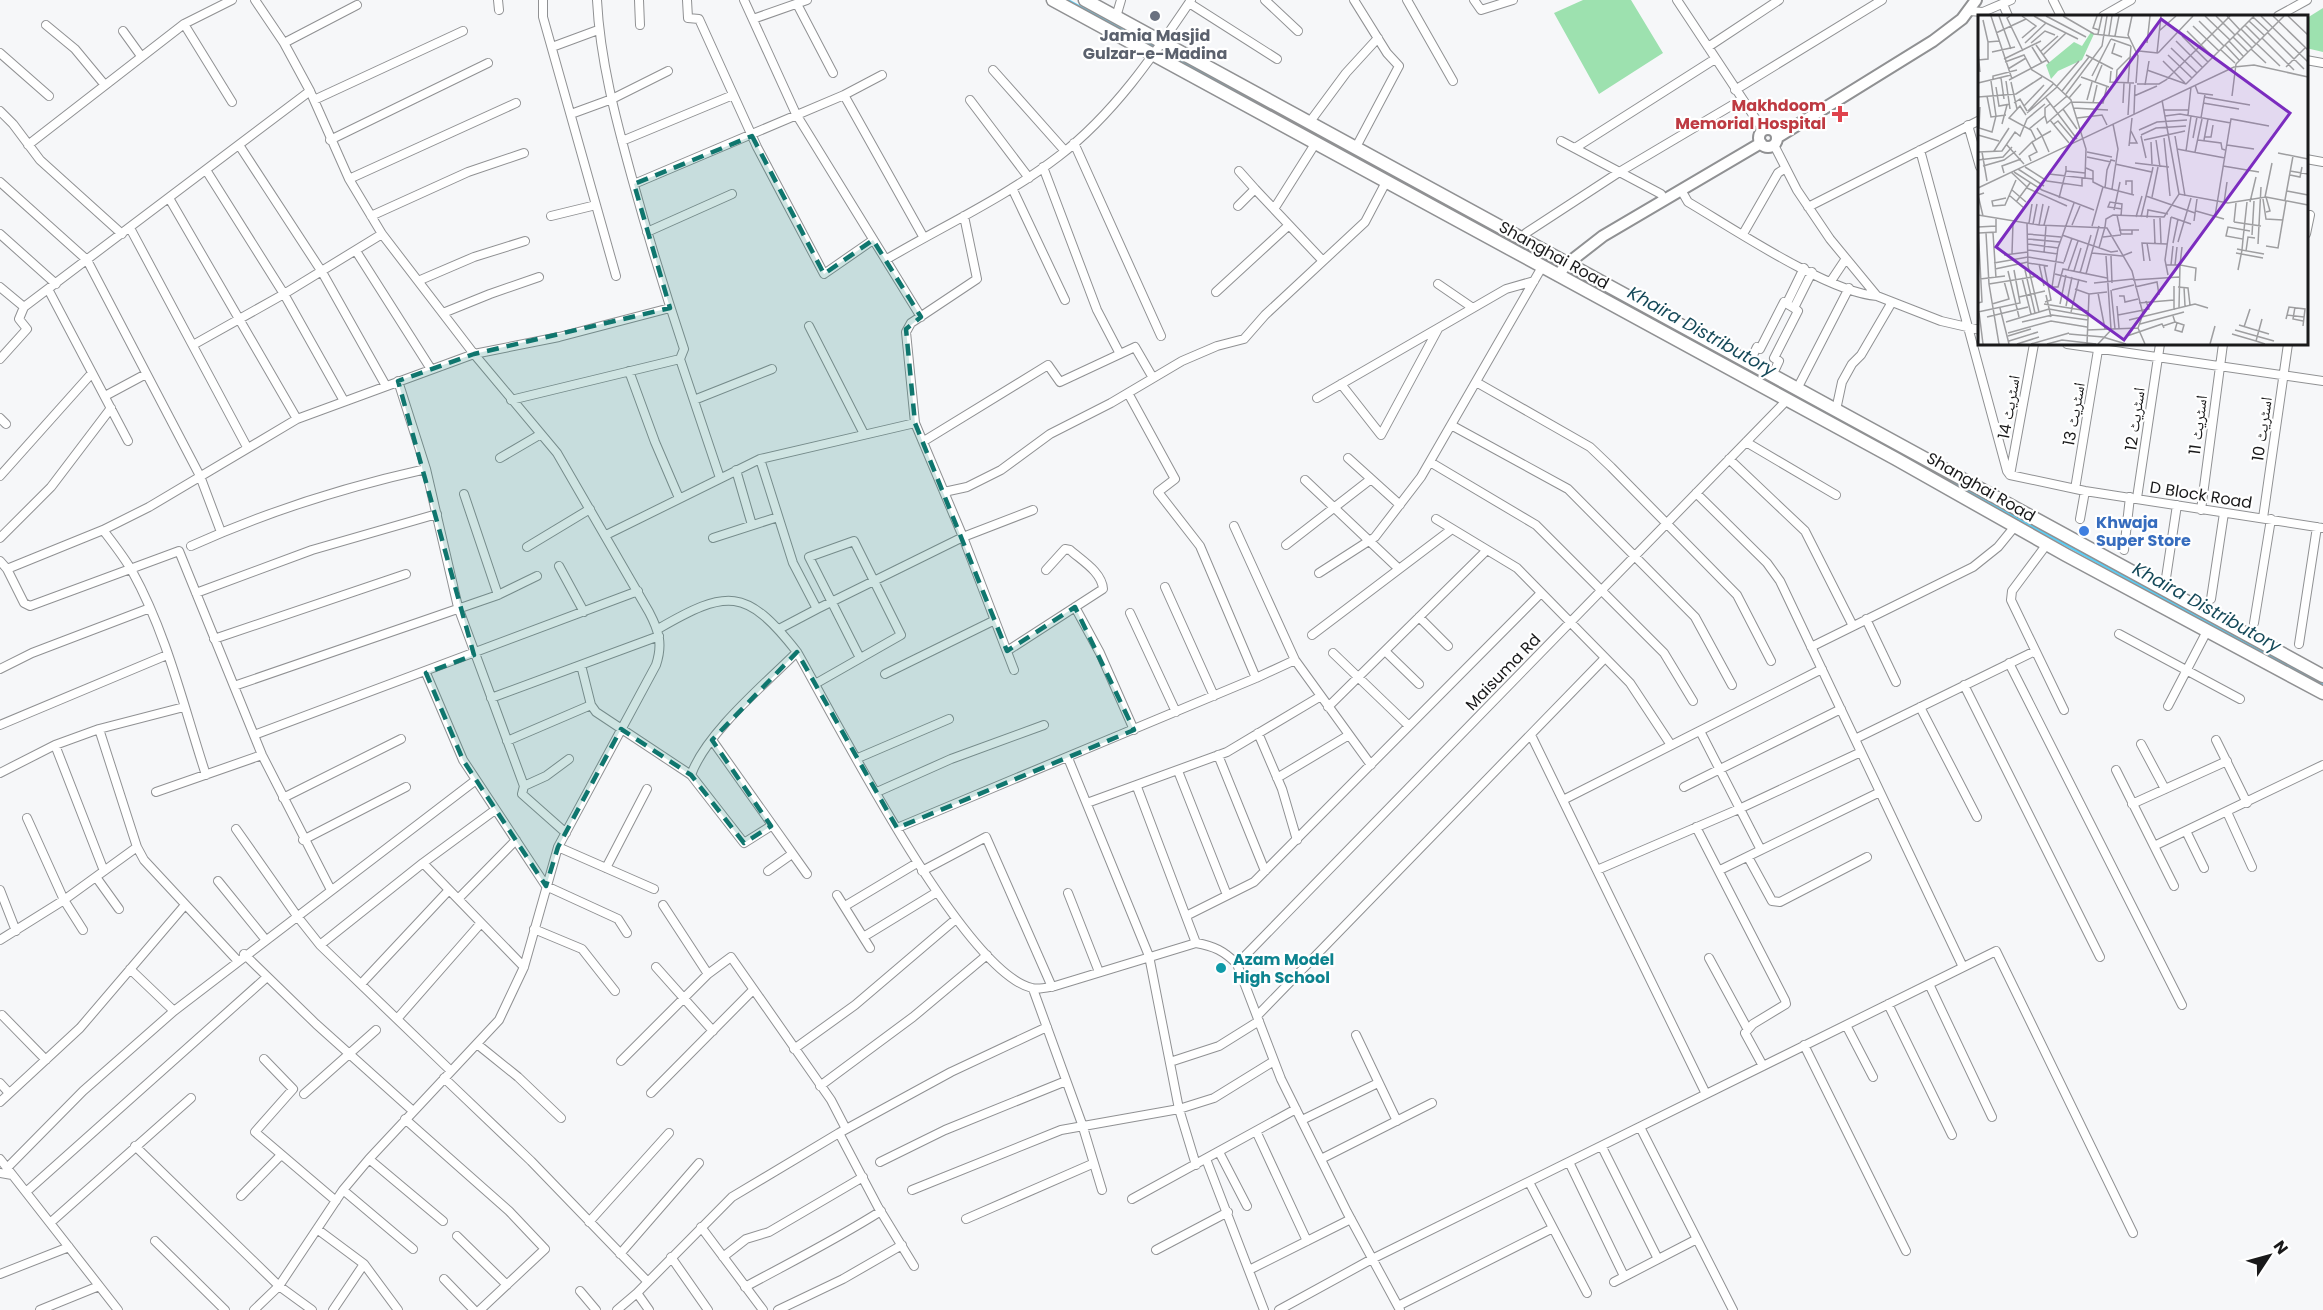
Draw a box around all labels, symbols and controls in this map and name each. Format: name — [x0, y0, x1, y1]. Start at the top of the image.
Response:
marker: Jamia Masjid Gulzar-e-Madina — [1148, 9, 1162, 23]
inset map — [1978, 15, 2308, 345]
place label: Jamia Masjid Gulzar-e-Madina — [1083, 24, 1227, 65]
place label: Makhdoom Memorial Hospital — [1675, 94, 1826, 135]
marker: Makhdoom Memorial Hospital — [1831, 105, 1849, 123]
street label: Shanghai Road — [1495, 215, 1613, 295]
water label: Khaira Distributory — [1623, 280, 1781, 383]
street label: اسٹریٹ 14 — [1992, 373, 2026, 441]
street label: اسٹریٹ 13 — [2057, 381, 2091, 447]
street label: اسٹریٹ 12 — [2119, 386, 2151, 452]
street label: اسٹریٹ 11 — [2183, 394, 2213, 456]
street label: اسٹریٹ 10 — [2246, 395, 2278, 463]
street label: Shanghai Road — [1922, 446, 2040, 528]
street label: D Block Road — [2148, 476, 2254, 514]
place label: Khwaja Super Store — [2096, 511, 2191, 552]
marker: Khwaja Super Store — [2077, 524, 2091, 538]
water label: Khaira Distributory — [2128, 556, 2286, 659]
street label: Maisuma Rd — [1460, 628, 1546, 716]
place label: Azam Model High School — [1233, 948, 1334, 989]
marker: Azam Model High School — [1214, 961, 1228, 975]
north arrow — [2239, 1226, 2299, 1286]
text: N — [2268, 1236, 2294, 1259]

